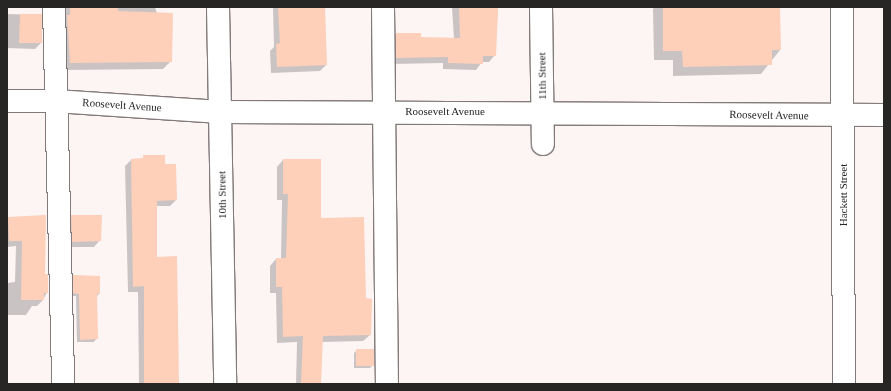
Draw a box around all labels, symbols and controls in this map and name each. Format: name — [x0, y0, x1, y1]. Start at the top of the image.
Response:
street label: 11th Street — [535, 52, 549, 100]
street label: Roosevelt Avenue — [82, 96, 162, 114]
street label: Roosevelt Avenue — [405, 104, 485, 118]
street label: Roosevelt Avenue — [729, 108, 809, 122]
street label: Hackett Street — [836, 164, 850, 226]
street label: 10th Street — [215, 171, 229, 219]

